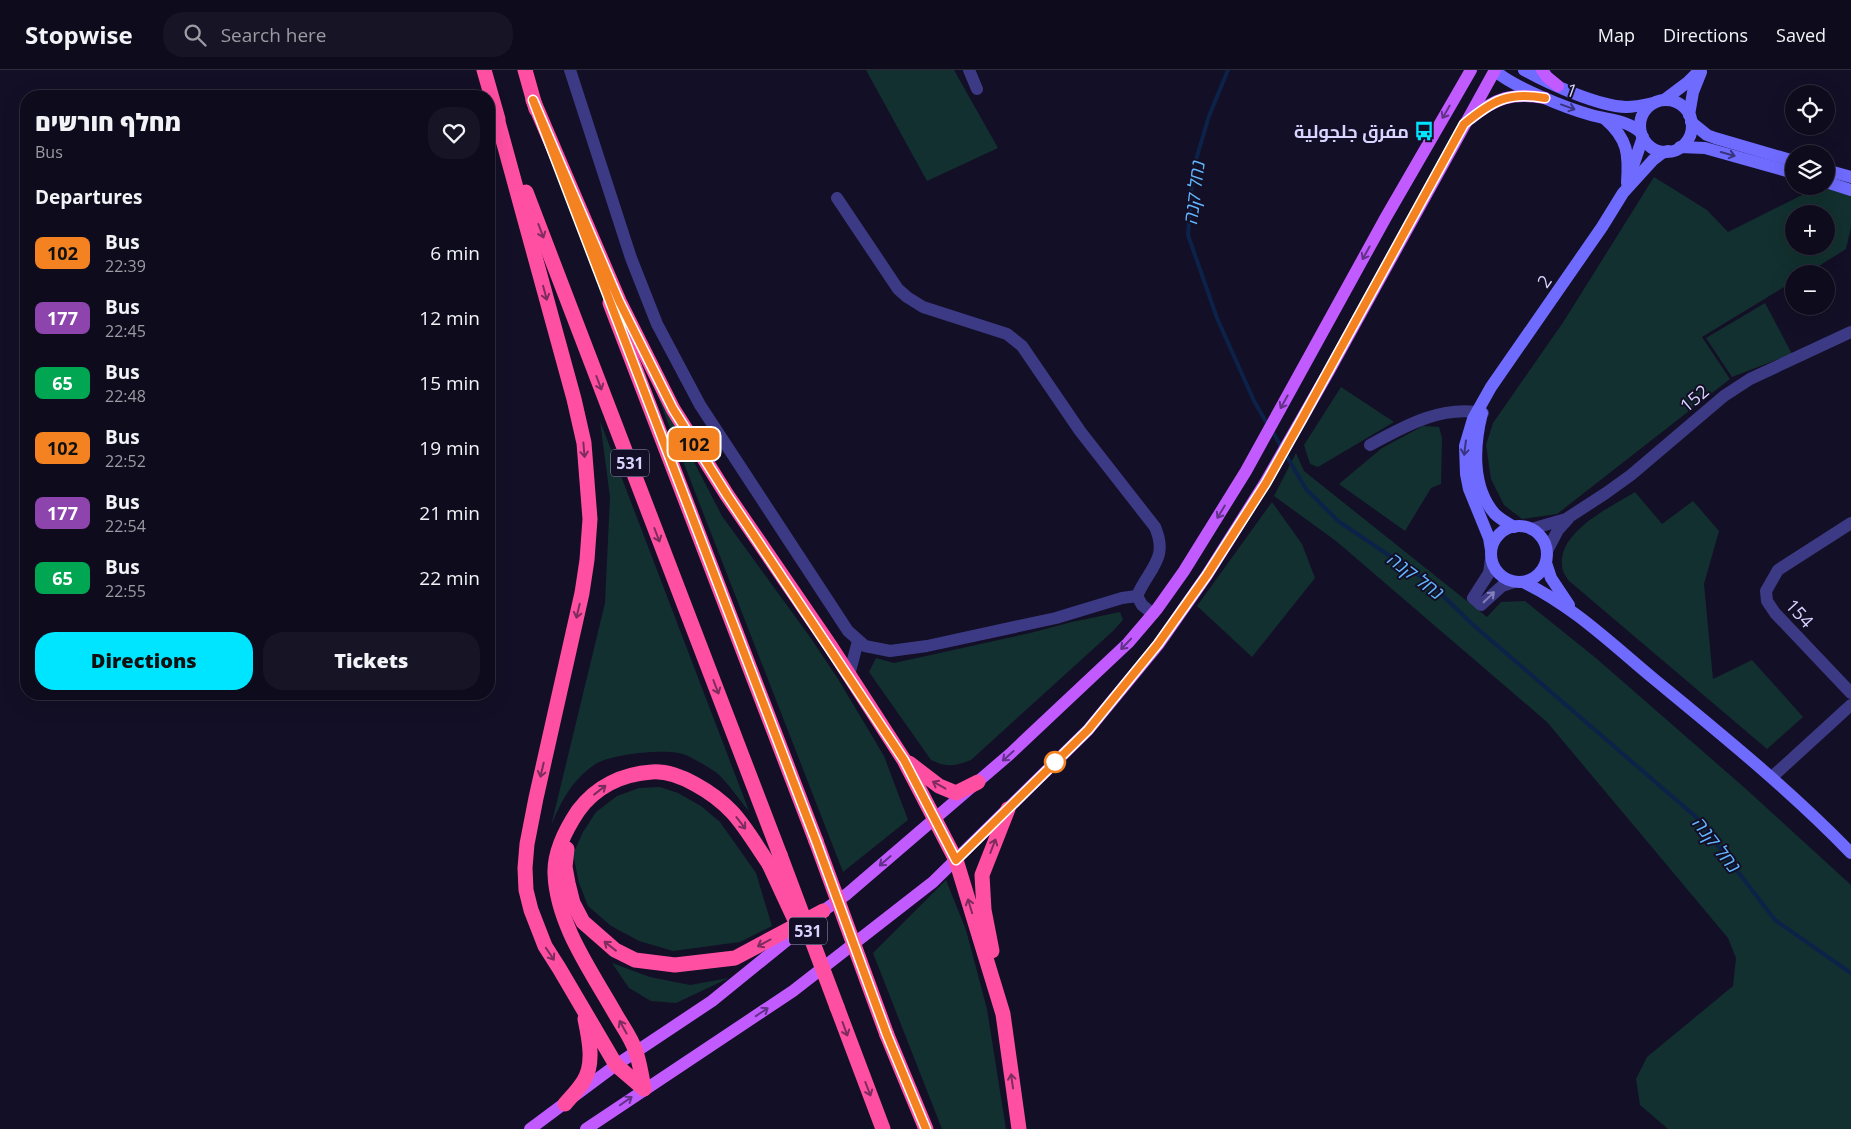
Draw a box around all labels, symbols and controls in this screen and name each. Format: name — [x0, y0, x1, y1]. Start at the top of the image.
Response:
search box — [163, 12, 513, 57]
text: Stopwise — [25, 18, 133, 51]
icon: search — [181, 21, 209, 49]
text: Search here — [221, 22, 327, 48]
text: Map — [1598, 23, 1635, 47]
text: Directions — [1663, 23, 1748, 47]
text: Saved — [1776, 23, 1826, 47]
street label: 1 — [1563, 77, 1581, 103]
map controls — [1785, 85, 1835, 315]
button: locate — [1785, 85, 1835, 135]
one-way arrow — [1560, 103, 1576, 112]
text: מחלף חורשים — [35, 105, 181, 138]
one-way arrow — [1441, 105, 1451, 119]
button: heart — [428, 107, 480, 159]
place label: مفرق جلجولية — [1294, 119, 1409, 143]
bus stop icon: مفرق جلجولية — [1413, 120, 1435, 142]
text: Bus — [35, 141, 63, 163]
button: layers — [1785, 145, 1835, 195]
one-way arrow — [1719, 150, 1735, 159]
water label: נחל קנה — [1177, 159, 1211, 225]
text: Departures — [35, 184, 142, 210]
button: + — [1785, 205, 1835, 255]
one-way arrow — [537, 223, 546, 239]
text: Bus — [105, 229, 140, 255]
text: 6 min — [430, 240, 480, 266]
text: 102 — [47, 241, 78, 265]
one-way arrow — [1361, 246, 1371, 261]
text: 22:39 — [105, 255, 146, 277]
button: − — [1785, 265, 1835, 315]
street label: 2 — [1531, 270, 1557, 292]
one-way arrow — [540, 284, 550, 300]
text: Bus — [105, 294, 140, 320]
text: 12 min — [419, 305, 480, 331]
text: 177 — [47, 306, 78, 330]
text: 22:45 — [105, 320, 146, 342]
text: Bus — [105, 359, 140, 385]
text: 15 min — [419, 370, 480, 396]
text: 65 — [52, 371, 73, 395]
one-way arrow — [595, 375, 604, 390]
street label: 152 — [1674, 379, 1714, 417]
text: 22:48 — [105, 385, 146, 407]
one-way arrow — [1279, 395, 1289, 409]
text: Bus — [105, 424, 140, 450]
line badge: 102 — [665, 428, 723, 460]
text: 102 — [679, 432, 709, 456]
text: 19 min — [419, 435, 480, 461]
text: 102 — [47, 436, 78, 460]
one-way arrow — [1460, 439, 1470, 455]
one-way arrow — [580, 442, 589, 458]
road number: 531 — [611, 449, 649, 476]
text: 22:52 — [105, 450, 146, 472]
text: Bus — [105, 489, 140, 515]
text: 21 min — [419, 500, 480, 526]
text: 177 — [47, 501, 78, 525]
one-way arrow — [1215, 505, 1225, 519]
text: 22:54 — [105, 515, 146, 537]
one-way arrow — [653, 527, 662, 542]
water label: נחל קנה — [1383, 546, 1449, 606]
text: Bus — [105, 554, 140, 580]
text: 22 min — [419, 565, 480, 591]
text: 65 — [52, 566, 73, 590]
text: 22:55 — [105, 580, 146, 602]
one-way arrow — [1482, 591, 1495, 603]
street label: 154 — [1781, 593, 1819, 633]
one-way arrow — [572, 603, 582, 619]
button: Directions — [35, 632, 253, 690]
button: Tickets — [263, 632, 480, 690]
one-way arrow — [1120, 638, 1132, 650]
one-way arrow — [712, 679, 721, 694]
one-way arrow — [1002, 750, 1015, 761]
unlabelled marker — [1044, 751, 1066, 773]
one-way arrow — [537, 762, 546, 778]
one-way arrow — [932, 780, 947, 790]
one-way arrow — [593, 785, 606, 796]
water label: נחל קנה — [1687, 812, 1747, 878]
one-way arrow — [735, 816, 746, 829]
one-way arrow — [989, 839, 998, 854]
one-way arrow — [878, 856, 891, 867]
one-way arrow — [965, 899, 974, 915]
road number: 531 — [789, 918, 827, 944]
one-way arrow — [757, 938, 772, 948]
one-way arrow — [604, 940, 617, 951]
one-way arrow — [546, 947, 556, 961]
one-way arrow — [755, 1007, 769, 1017]
one-way arrow — [618, 1020, 627, 1035]
one-way arrow — [841, 1021, 850, 1036]
one-way arrow — [1007, 1073, 1017, 1089]
one-way arrow — [864, 1081, 873, 1097]
one-way arrow — [619, 1096, 633, 1106]

